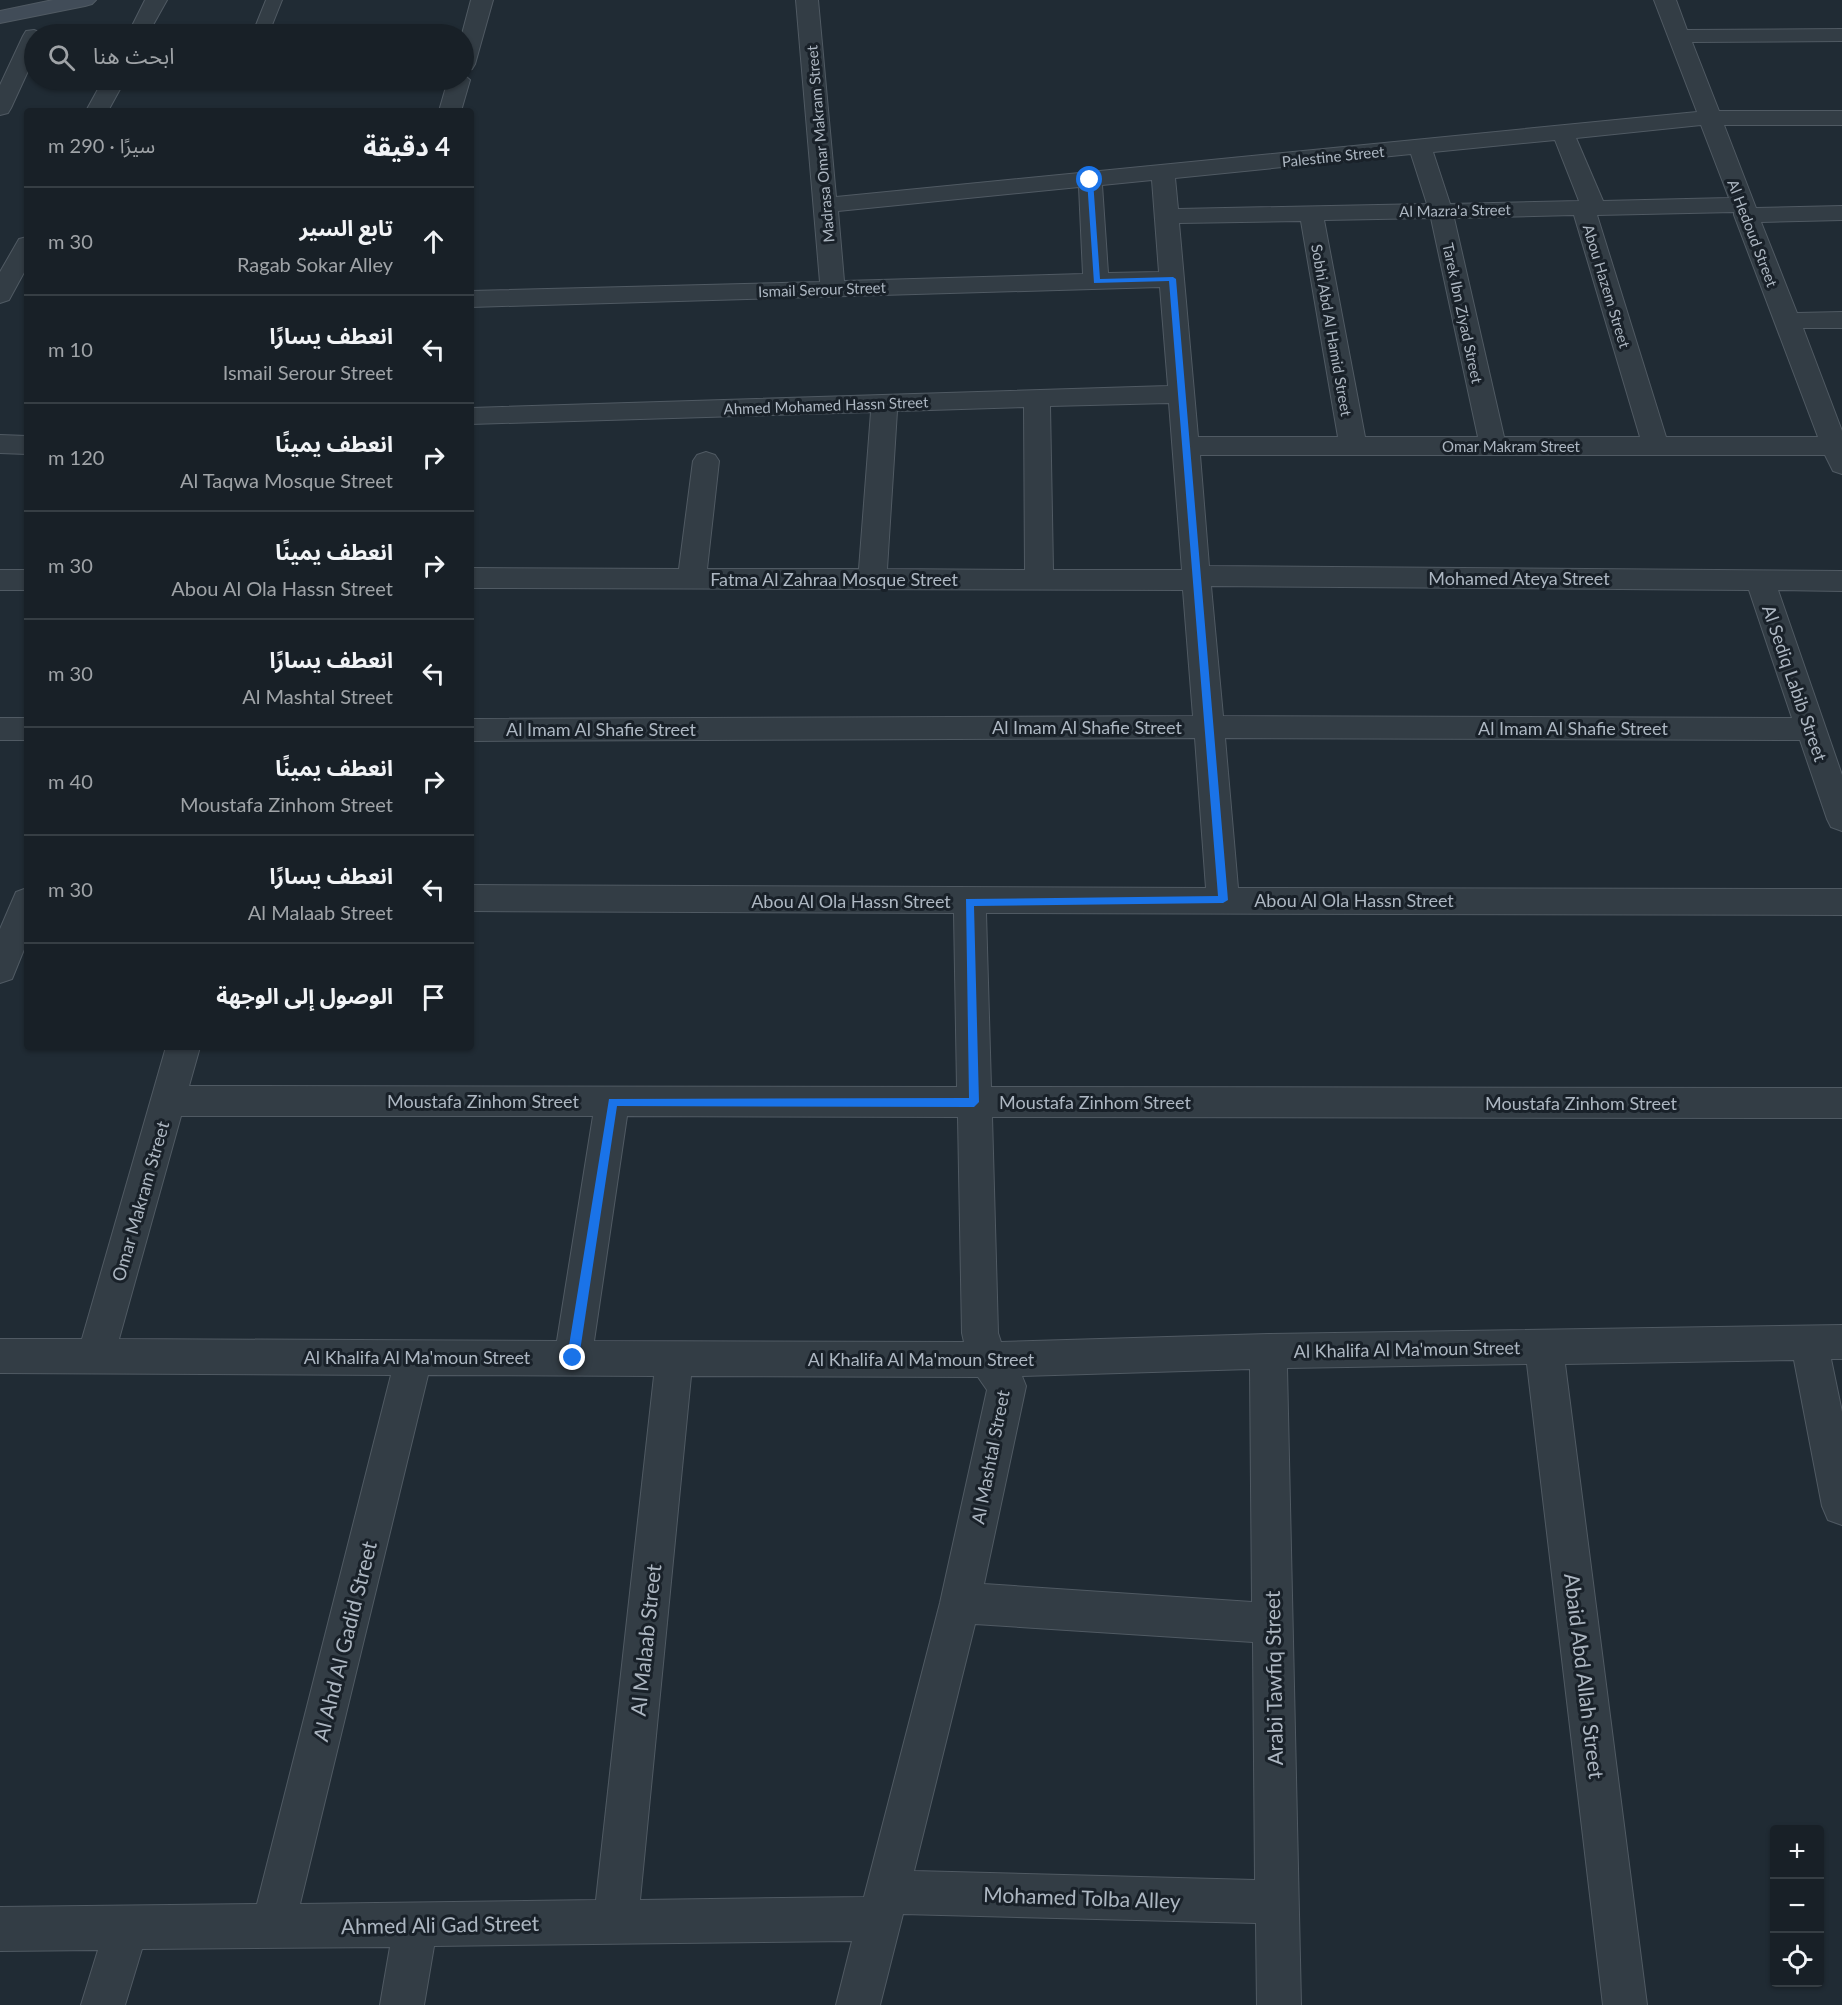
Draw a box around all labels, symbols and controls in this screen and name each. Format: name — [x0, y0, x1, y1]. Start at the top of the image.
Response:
search box — [24, 24, 474, 90]
icon: search — [45, 41, 78, 74]
text: ابحث هنا — [93, 42, 174, 69]
street label: Madrasa Omar Makram Street — [802, 44, 838, 243]
text: 4 دقيقة — [363, 130, 450, 162]
text: سيرًا · 290 m — [48, 133, 155, 157]
street label: Palestine Street — [1281, 142, 1386, 170]
route start — [1076, 166, 1102, 192]
street label: Al Hedoud Street — [1724, 177, 1782, 290]
street label: Al Mazra'a Street — [1399, 200, 1512, 220]
text: تابع السير — [299, 214, 393, 241]
street label: Abou Hazem Street — [1580, 222, 1635, 350]
icon: ahead — [417, 225, 450, 258]
text: 30 m — [48, 229, 93, 253]
street label: Tarek Ibn Ziyad Street — [1439, 241, 1487, 386]
street label: Sobhi Abd Al Hamid Street — [1308, 243, 1356, 418]
text: Ragab Sokar Alley — [237, 252, 393, 276]
street label: Ismail Serour Street — [758, 278, 887, 300]
text: انعطف يسارًا — [269, 322, 393, 349]
icon: left — [417, 333, 450, 366]
text: 10 m — [48, 337, 93, 361]
text: Ismail Serour Street — [223, 360, 393, 384]
street label: Ahmed Mohamed Hassn Street — [723, 392, 929, 418]
text: انعطف يمينًا — [275, 430, 393, 457]
street label: Omar Makram Street — [1442, 437, 1581, 455]
icon: right — [417, 441, 450, 474]
text: 120 m — [48, 445, 104, 469]
text: Al Taqwa Mosque Street — [180, 468, 393, 492]
text: انعطف يمينًا — [275, 538, 393, 565]
icon: right — [417, 549, 450, 582]
text: 30 m — [48, 553, 93, 577]
street label: Mohamed Ateya Street — [1428, 567, 1610, 589]
street label: Fatma Al Zahraa Mosque Street — [710, 568, 958, 590]
text: Abou Al Ola Hassn Street — [171, 576, 393, 600]
street label: Al Sediq Labib Street — [1758, 602, 1832, 765]
text: انعطف يسارًا — [269, 646, 393, 673]
icon: left — [417, 657, 450, 690]
text: 30 m — [48, 661, 93, 685]
text: Al Mashtal Street — [242, 684, 393, 708]
street label: Al Imam Al Shafie Street — [992, 716, 1182, 738]
street label: Al Imam Al Shafie Street — [1478, 717, 1668, 739]
street label: Al Imam Al Shafie Street — [506, 718, 696, 740]
text: انعطف يمينًا — [275, 754, 393, 781]
icon: right — [417, 765, 450, 798]
text: 40 m — [48, 769, 93, 793]
text: Moustafa Zinhom Street — [180, 792, 393, 816]
text: انعطف يسارًا — [269, 862, 393, 889]
icon: left — [417, 873, 450, 906]
text: 30 m — [48, 877, 93, 901]
street label: Abou Al Ola Hassn Street — [1254, 889, 1454, 911]
street label: Abou Al Ola Hassn Street — [751, 890, 951, 912]
text: Al Malaab Street — [248, 900, 393, 924]
icon: arrive — [417, 981, 450, 1014]
text: الوصول إلى الوجهة — [216, 982, 393, 1009]
street label: Moustafa Zinhom Street — [387, 1090, 579, 1112]
street label: Moustafa Zinhom Street — [999, 1091, 1191, 1113]
street label: Moustafa Zinhom Street — [1485, 1092, 1677, 1114]
street label: Omar Makram Street — [107, 1118, 174, 1284]
street label: Al Khalifa Al Ma'moun Street — [1293, 1336, 1521, 1362]
route end — [559, 1344, 585, 1370]
street label: Al Khalifa Al Ma'moun Street — [304, 1346, 531, 1368]
street label: Al Khalifa Al Ma'moun Street — [808, 1348, 1035, 1370]
street label: Al Mashtal Street — [966, 1388, 1014, 1526]
street label: Al Ahd Al Gadid Street — [307, 1538, 381, 1744]
street label: Al Malaab Street — [625, 1562, 665, 1717]
street label: Abaid Abd Allah Street — [1560, 1572, 1610, 1781]
street label: Arabi Tawfiq Street — [1259, 1590, 1287, 1766]
map controls — [1770, 1825, 1824, 1987]
button: + — [1770, 1825, 1824, 1879]
button: − — [1770, 1879, 1824, 1933]
street label: Mohamed Tolba Alley — [983, 1881, 1181, 1913]
street label: Ahmed Ali Gad Street — [341, 1910, 540, 1938]
button: locate — [1770, 1933, 1824, 1987]

